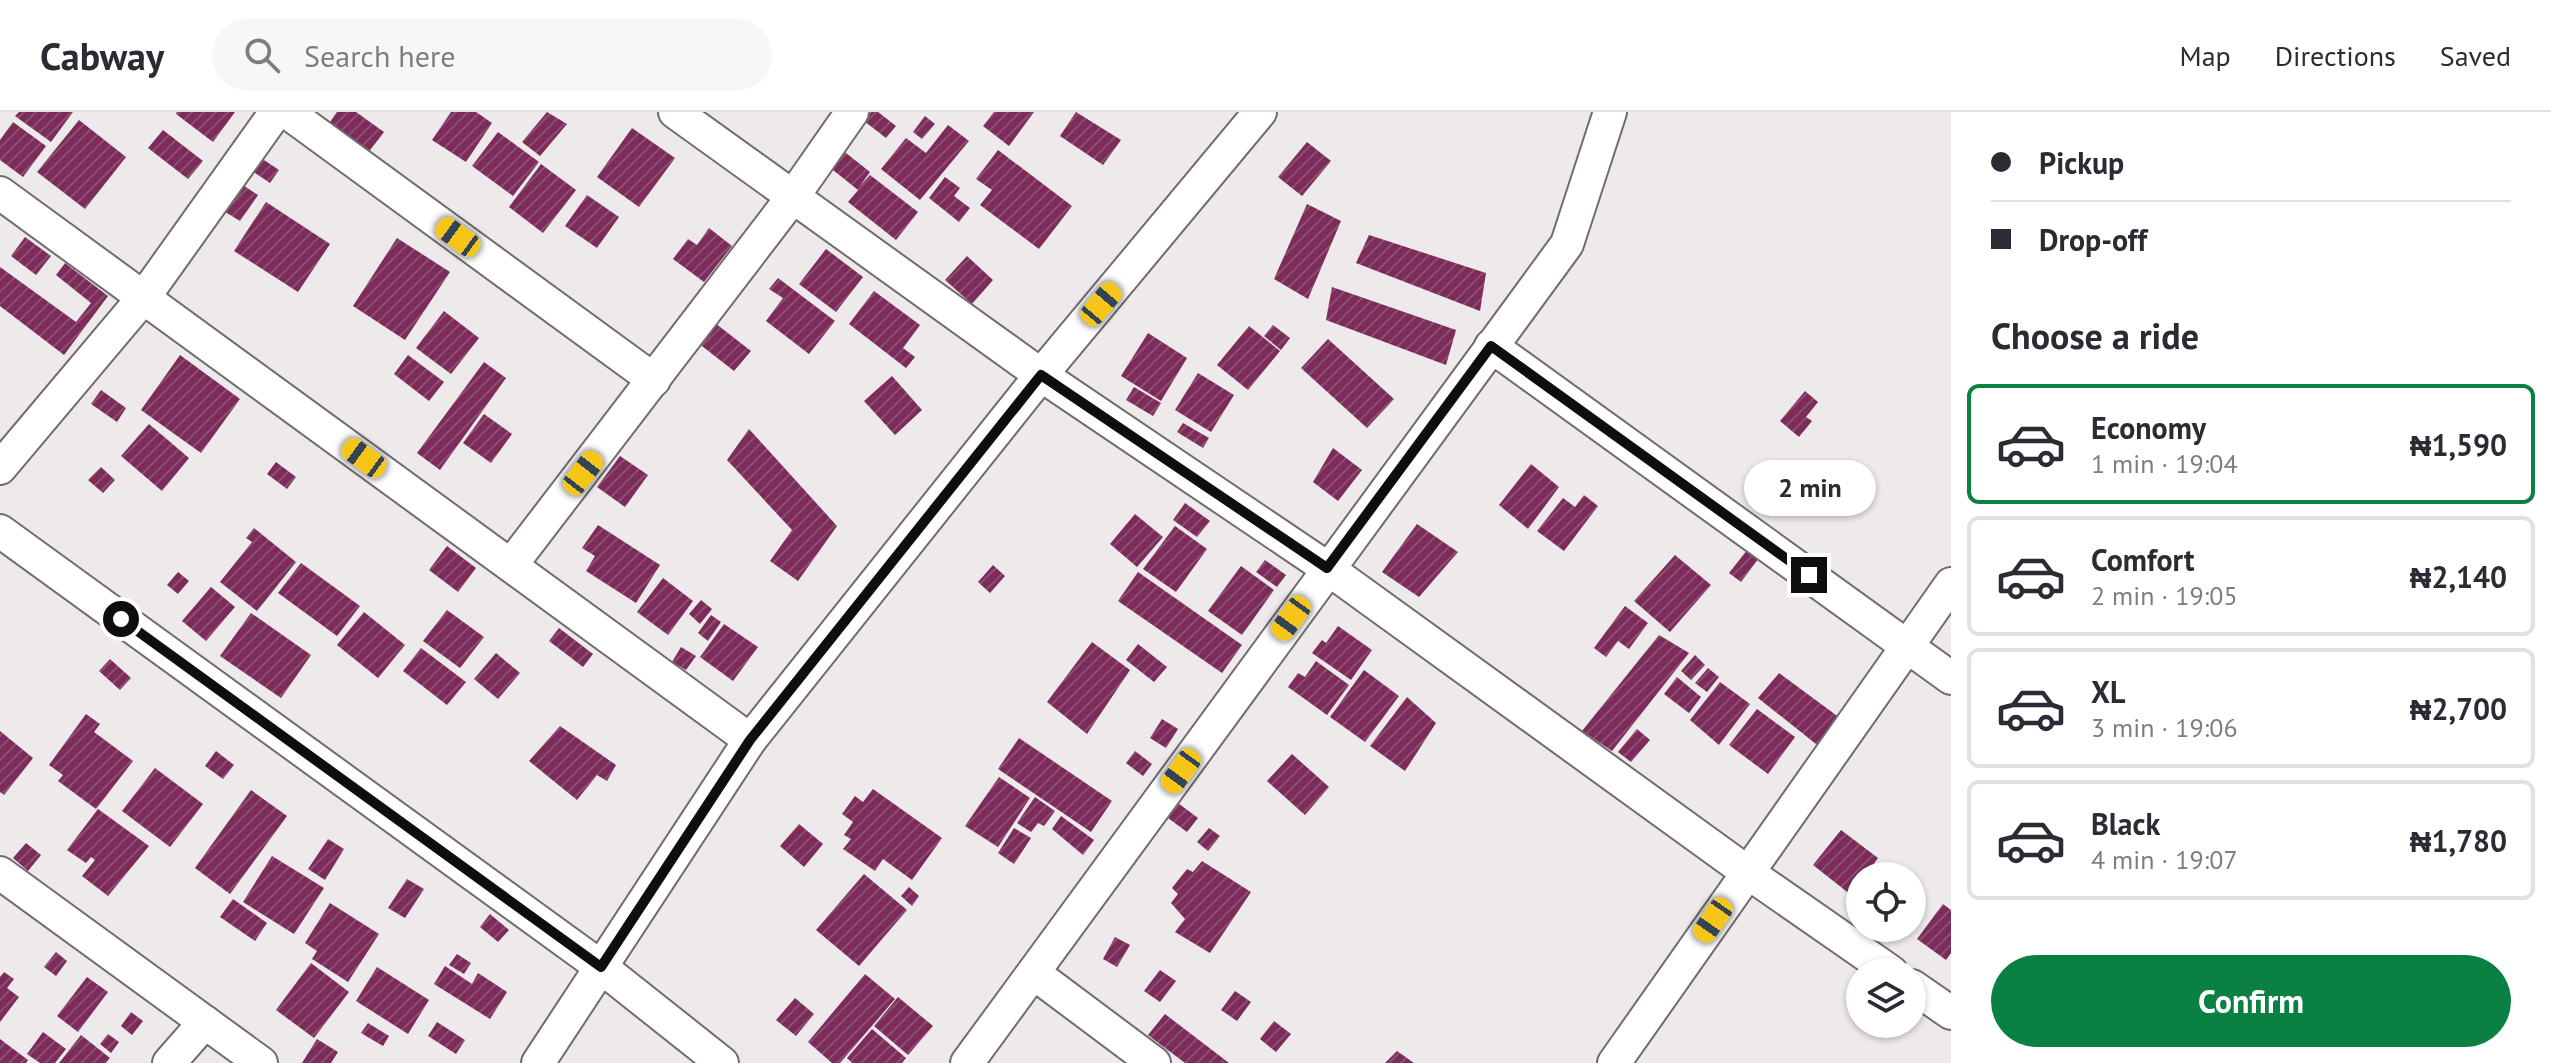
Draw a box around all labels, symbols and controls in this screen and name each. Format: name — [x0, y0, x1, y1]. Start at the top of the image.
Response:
search box — [212, 19, 772, 91]
text: Cabway — [40, 31, 164, 80]
icon: search — [240, 33, 284, 77]
text: Search here — [304, 36, 455, 75]
text: Map — [2180, 37, 2231, 74]
text: Directions — [2275, 37, 2396, 74]
text: Saved — [2440, 37, 2511, 74]
text: Pickup — [2039, 143, 2124, 182]
car — [432, 213, 484, 261]
text: Drop-off — [2039, 220, 2147, 259]
car — [1076, 278, 1126, 330]
text: Choose a ride — [1991, 312, 2199, 359]
icon: car — [1995, 408, 2067, 480]
text: Economy — [2091, 408, 2206, 447]
text: ₦1,590 — [2410, 425, 2507, 464]
car — [338, 434, 390, 482]
car — [559, 447, 607, 499]
text: 1 min · 19:04 — [2091, 447, 2238, 480]
callout: 2 min — [1743, 459, 1875, 515]
text: 2 min — [1778, 471, 1842, 504]
icon: car — [1995, 540, 2067, 612]
text: Comfort — [2091, 540, 2194, 579]
route end — [1791, 557, 1827, 593]
text: ₦2,140 — [2410, 557, 2507, 596]
text: 2 min · 19:05 — [2091, 579, 2238, 612]
car — [1267, 592, 1315, 644]
route start — [103, 601, 139, 637]
icon: car — [1995, 672, 2067, 744]
text: XL — [2091, 672, 2125, 711]
text: ₦2,700 — [2410, 689, 2507, 728]
text: 3 min · 19:06 — [2091, 711, 2238, 744]
car — [1157, 745, 1205, 797]
icon: car — [1995, 804, 2067, 876]
text: Black — [2091, 804, 2160, 843]
text: ₦1,780 — [2410, 821, 2507, 860]
text: 4 min · 19:07 — [2091, 843, 2238, 876]
map controls — [1846, 862, 1926, 1038]
button: locate — [1846, 862, 1926, 942]
car — [1689, 893, 1737, 947]
button: Confirm — [1991, 955, 2511, 1047]
button: layers — [1846, 958, 1926, 1038]

